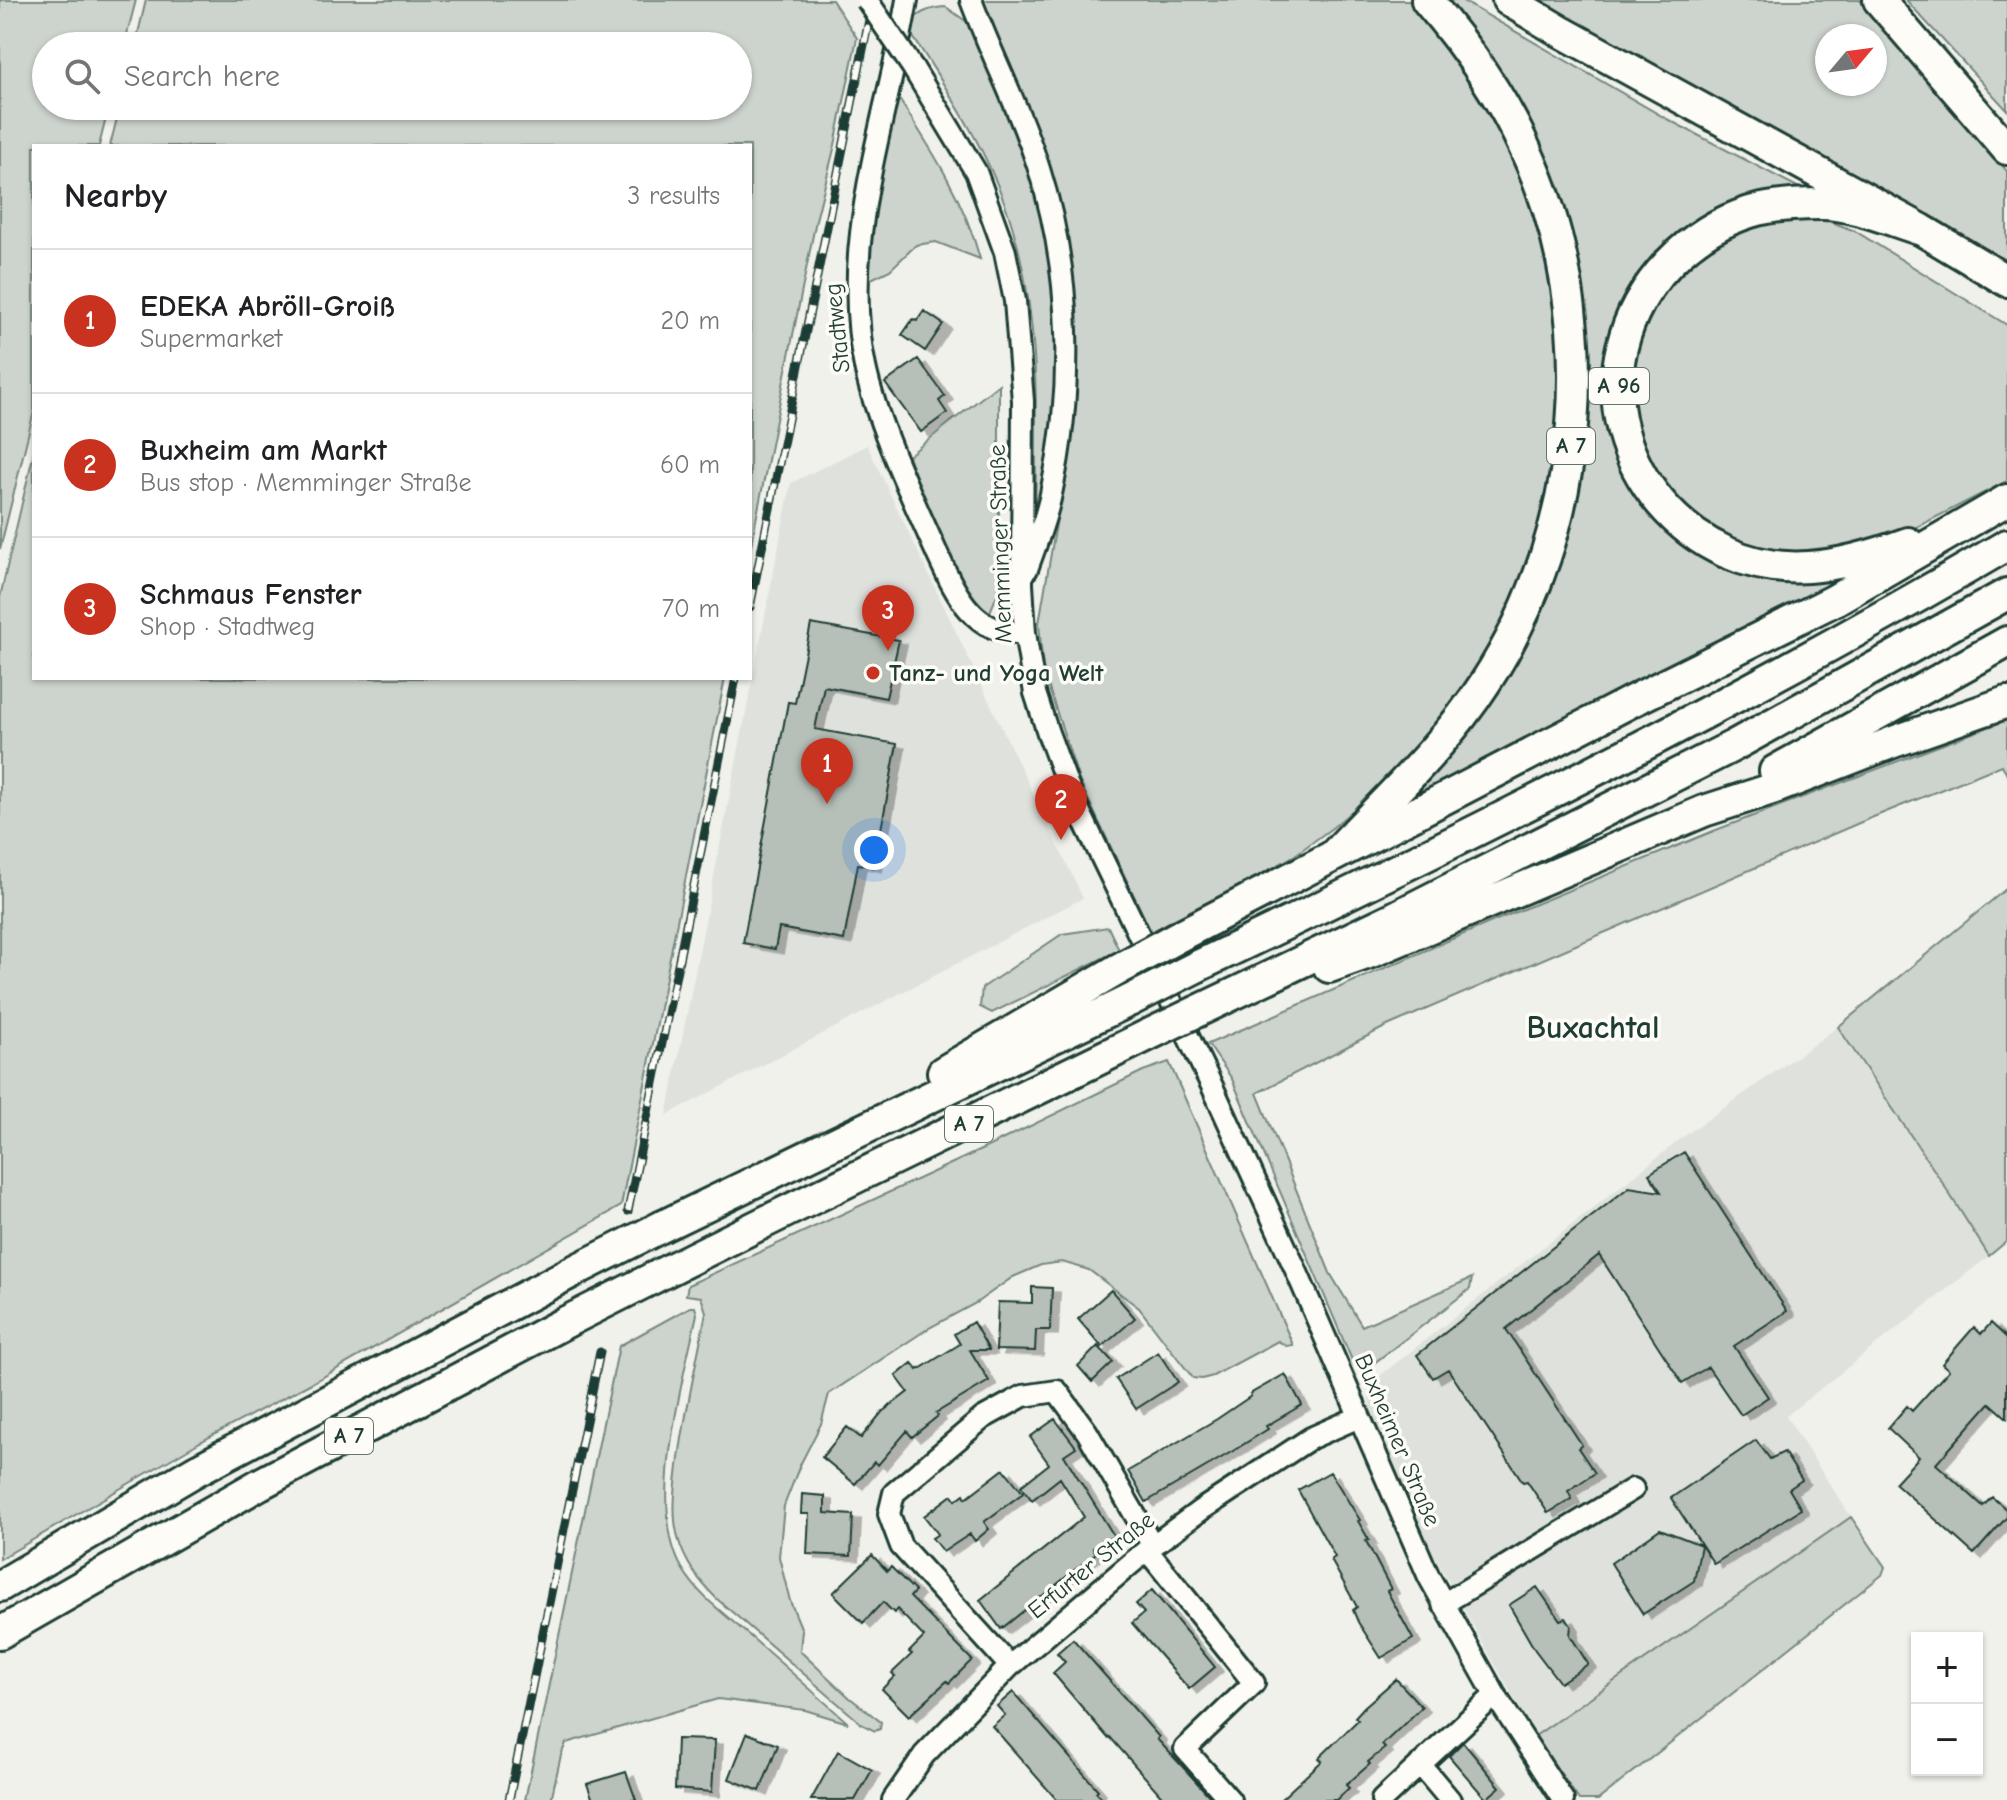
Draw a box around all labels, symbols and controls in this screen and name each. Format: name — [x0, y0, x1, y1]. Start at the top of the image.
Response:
north arrow — [1815, 24, 1887, 96]
search box — [32, 32, 752, 120]
icon: search — [60, 54, 104, 98]
text: Search here — [124, 59, 280, 94]
text: Nearby — [64, 176, 167, 216]
text: 3 results — [627, 181, 720, 211]
street label: Stadtweg — [818, 282, 856, 374]
text: EDEKA Abröll-Groiß — [140, 289, 395, 324]
text: 1 — [85, 306, 95, 336]
text: 20 m — [660, 306, 720, 336]
text: Supermarket — [140, 324, 283, 354]
road number: A 96 — [1589, 368, 1649, 404]
road number: A 7 — [1547, 428, 1595, 464]
text: Buxheim am Markt — [140, 433, 387, 468]
street label: Memminger Straße — [983, 444, 1017, 644]
text: 2 — [84, 450, 96, 480]
text: 60 m — [660, 450, 720, 480]
text: Bus stop · Memminger Straße — [140, 468, 472, 498]
text: Schmaus Fenster — [140, 577, 362, 612]
pin: 3 — [862, 585, 914, 651]
text: 3 — [84, 594, 96, 624]
text: 70 m — [662, 594, 720, 624]
text: Shop · Stadtweg — [140, 612, 315, 642]
place label: Tanz- und Yoga Welt — [889, 659, 1104, 687]
marker: Tanz- und Yoga Welt — [864, 664, 882, 682]
pin: 1 — [801, 738, 853, 804]
pin: 2 — [1035, 774, 1087, 840]
your location — [854, 830, 894, 870]
district label: Buxachtal — [1527, 1009, 1659, 1046]
road number: A 7 — [945, 1106, 993, 1142]
street label: Buxheimer Straße — [1349, 1350, 1447, 1530]
road number: A 7 — [325, 1418, 373, 1454]
street label: Erfurter Straße — [1022, 1506, 1160, 1624]
map controls — [1911, 1632, 1983, 1776]
button: + — [1911, 1632, 1983, 1704]
button: − — [1911, 1704, 1983, 1776]

